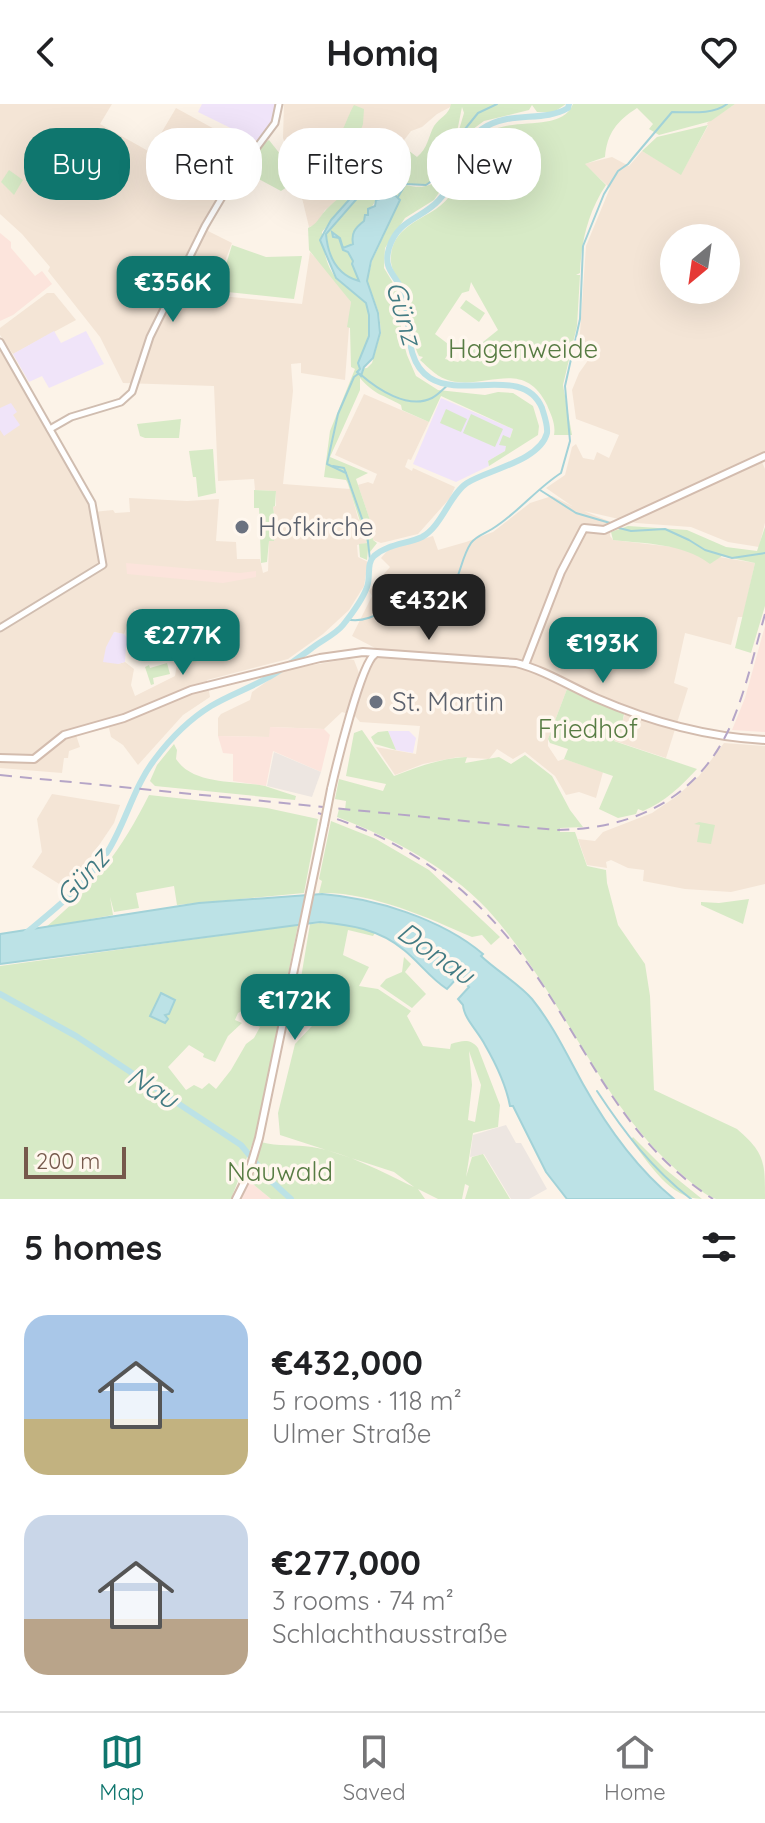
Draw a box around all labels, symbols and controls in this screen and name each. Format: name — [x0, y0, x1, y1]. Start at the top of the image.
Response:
icon: back — [24, 30, 68, 74]
text: Homiq — [326, 30, 439, 75]
icon: heart — [697, 30, 741, 74]
chip: Buy — [24, 128, 130, 200]
chip: Rent — [146, 128, 262, 200]
chip: Filters — [278, 128, 411, 200]
chip: New — [427, 128, 541, 200]
north arrow — [660, 224, 740, 304]
map controls — [660, 224, 740, 304]
pin: €356K — [117, 256, 229, 324]
text: €356K — [135, 265, 211, 298]
water label: Günz — [379, 277, 431, 351]
park label: Hagenweide — [448, 332, 598, 365]
place label: Hofkirche — [258, 510, 374, 543]
marker: Hofkirche — [233, 518, 251, 536]
pin: €432K — [373, 574, 485, 642]
text: €432K — [390, 583, 468, 616]
pin: €277K — [127, 609, 239, 677]
pin: €193K — [547, 617, 659, 685]
text: €277K — [145, 618, 221, 651]
text: €193K — [567, 626, 639, 659]
place label: St. Martin — [392, 685, 504, 718]
marker: St. Martin — [367, 693, 385, 711]
park label: Friedhof — [538, 712, 638, 745]
water label: Günz — [47, 839, 118, 913]
water label: Donau — [391, 914, 483, 993]
pin: €172K — [239, 974, 351, 1042]
text: €172K — [259, 983, 331, 1016]
water label: Nau — [122, 1057, 187, 1117]
scale bar — [24, 1143, 126, 1179]
text: 200 m — [36, 1147, 100, 1175]
park label: Nauwald — [227, 1155, 333, 1188]
icon: filters — [697, 1225, 741, 1269]
text: 5 homes — [24, 1226, 162, 1269]
text: €432,000 — [272, 1341, 423, 1384]
icon: home — [88, 1347, 184, 1443]
text: 5 rooms · 118 m² — [272, 1384, 462, 1417]
text: Ulmer Straße — [272, 1417, 431, 1450]
text: €277,000 — [272, 1541, 421, 1584]
icon: home — [88, 1547, 184, 1643]
text: 3 rooms · 74 m² — [272, 1584, 454, 1617]
text: Schlachthausstraße — [272, 1617, 508, 1650]
tab: Map — [99, 1730, 144, 1806]
tab: Saved — [343, 1730, 405, 1806]
tab: Home — [604, 1730, 666, 1806]

